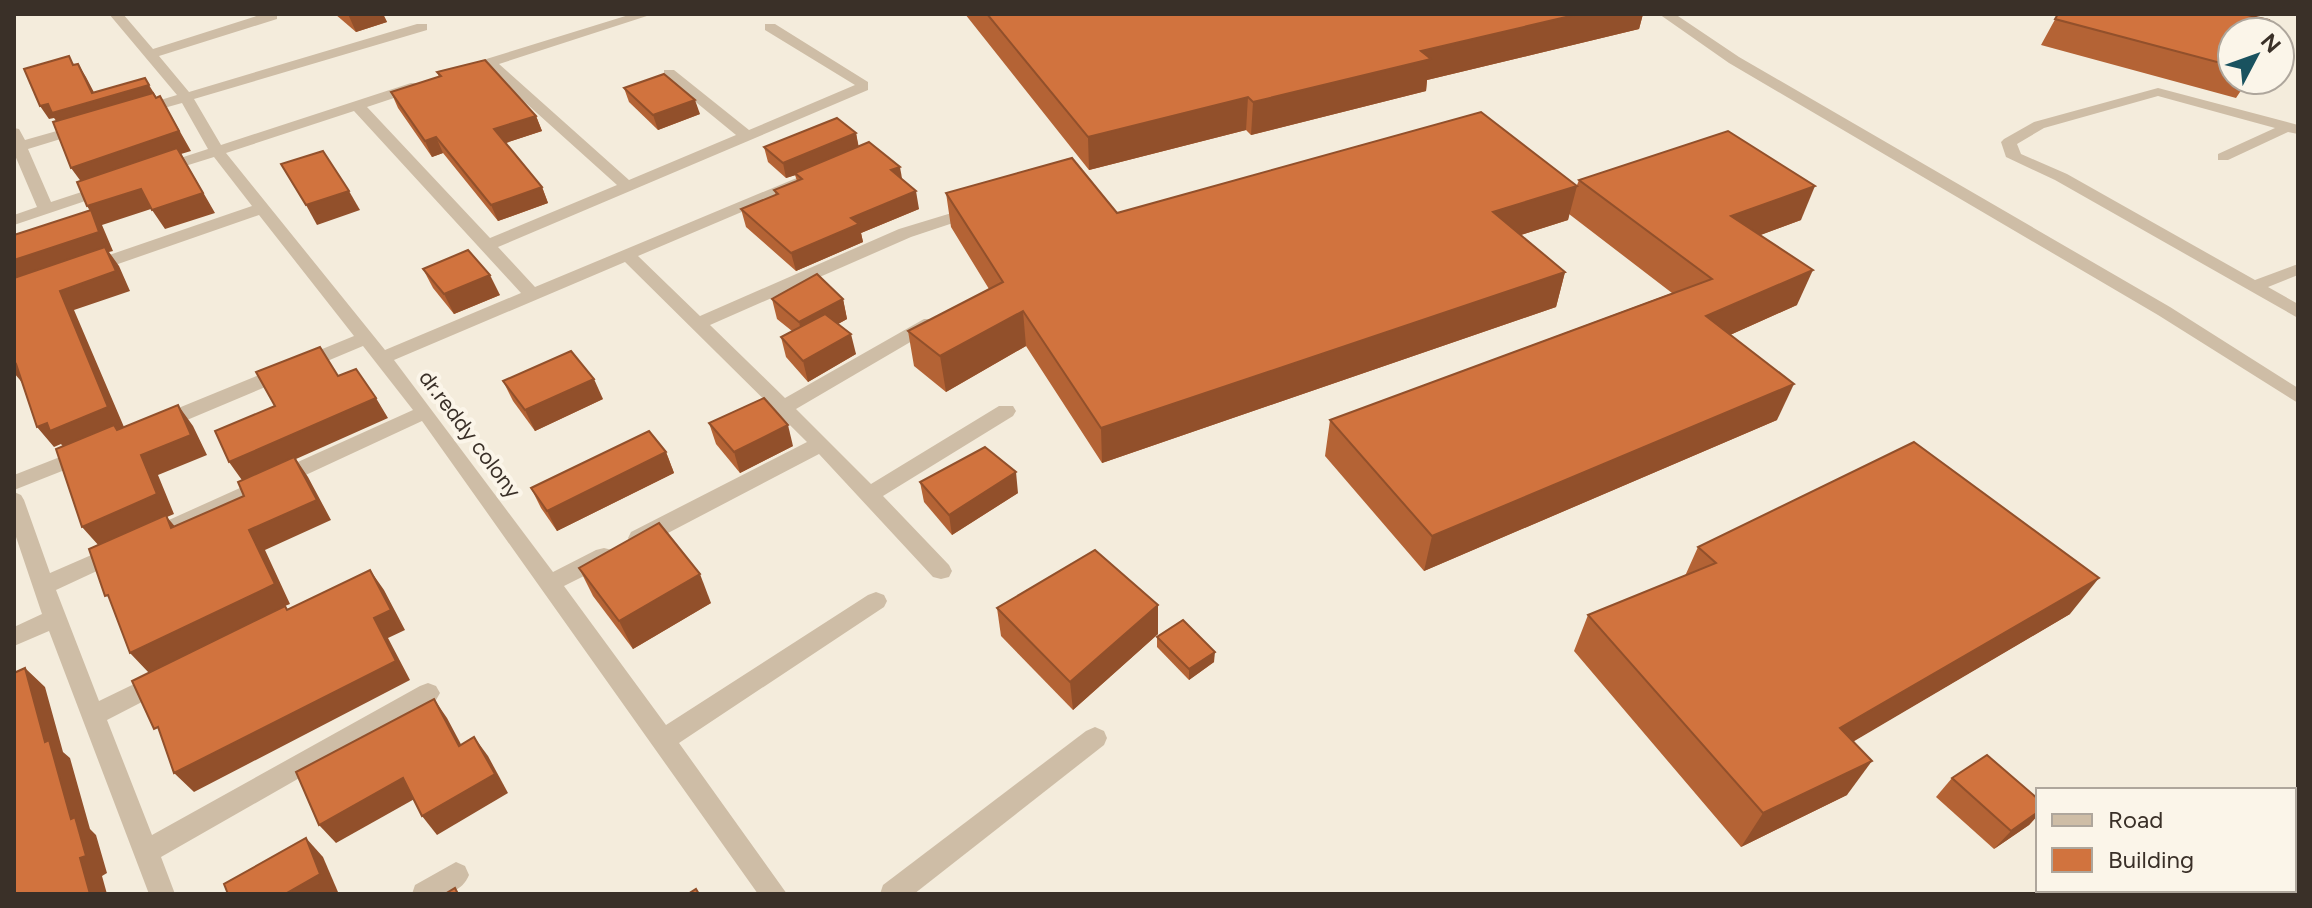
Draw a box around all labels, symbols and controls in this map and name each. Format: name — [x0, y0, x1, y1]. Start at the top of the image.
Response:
north arrow — [2216, 16, 2296, 96]
text: N — [2255, 28, 2286, 58]
street label: dr.reddy colony — [413, 365, 527, 504]
legend — [2036, 788, 2296, 892]
text: Road — [2108, 805, 2163, 834]
text: Building — [2108, 845, 2194, 874]

